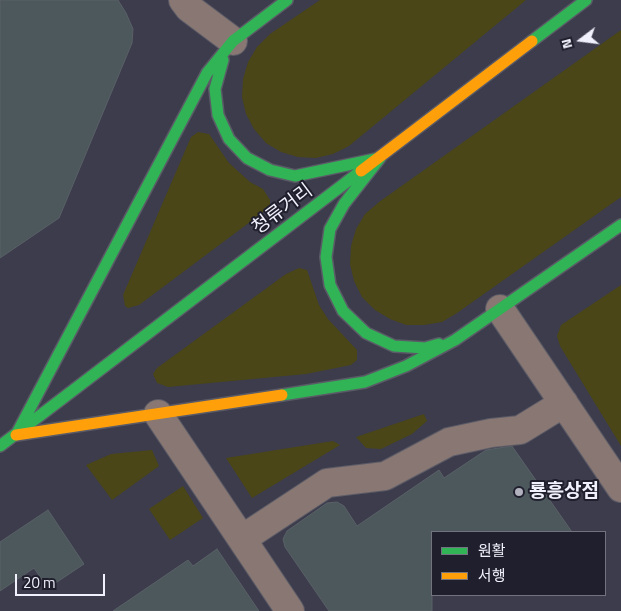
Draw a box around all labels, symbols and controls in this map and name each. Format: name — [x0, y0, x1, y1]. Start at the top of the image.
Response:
north arrow — [556, 15, 606, 65]
text: N — [555, 37, 577, 51]
street label: 청류거리 — [248, 180, 318, 240]
place label: 룡흥상점 — [529, 481, 599, 503]
marker: 룡흥상점 — [513, 486, 525, 498]
legend — [431, 531, 606, 596]
text: 원활 — [478, 539, 506, 562]
scale bar — [18, 564, 108, 596]
text: 서행 — [478, 564, 506, 587]
text: 20 m — [23, 571, 56, 594]

